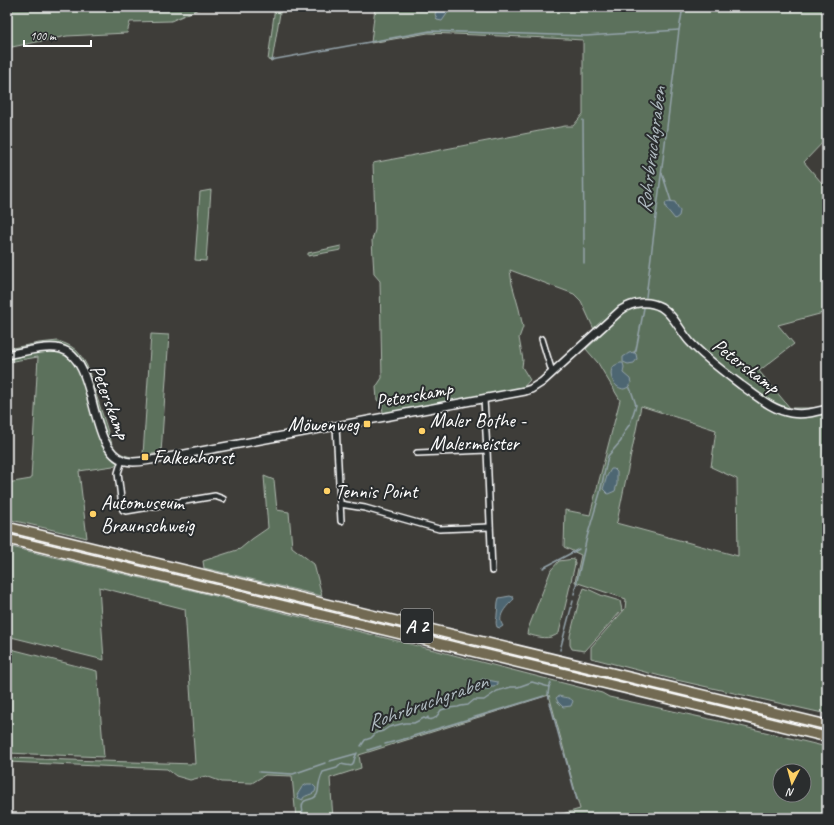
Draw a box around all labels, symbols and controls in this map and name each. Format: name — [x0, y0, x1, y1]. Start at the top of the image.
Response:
scale bar — [24, 22, 91, 48]
text: 100 m — [30, 28, 57, 44]
water label: Rohrbruchgraben — [630, 84, 672, 214]
street label: Peterskamp — [707, 333, 786, 400]
street label: Peterskamp — [84, 361, 136, 444]
street label: Peterskamp — [374, 376, 456, 414]
place label: Maler Bothe - Malermeister — [430, 408, 528, 456]
place label: Möwenweg — [288, 412, 360, 437]
marker: Möwenweg — [362, 419, 372, 429]
marker: Maler Bothe - Malermeister — [417, 426, 427, 436]
place label: Falkenhorst — [153, 445, 236, 470]
marker: Falkenhorst — [140, 452, 150, 462]
place label: Tennis Point — [335, 479, 420, 504]
marker: Tennis Point — [322, 486, 332, 496]
place label: Automuseum Braunschweig — [101, 490, 195, 538]
marker: Automuseum Braunschweig — [88, 509, 98, 519]
road number: A 2 — [401, 609, 433, 643]
water label: Rohrbruchgraben — [363, 668, 492, 736]
north arrow — [772, 763, 812, 803]
text: N — [785, 785, 795, 800]

